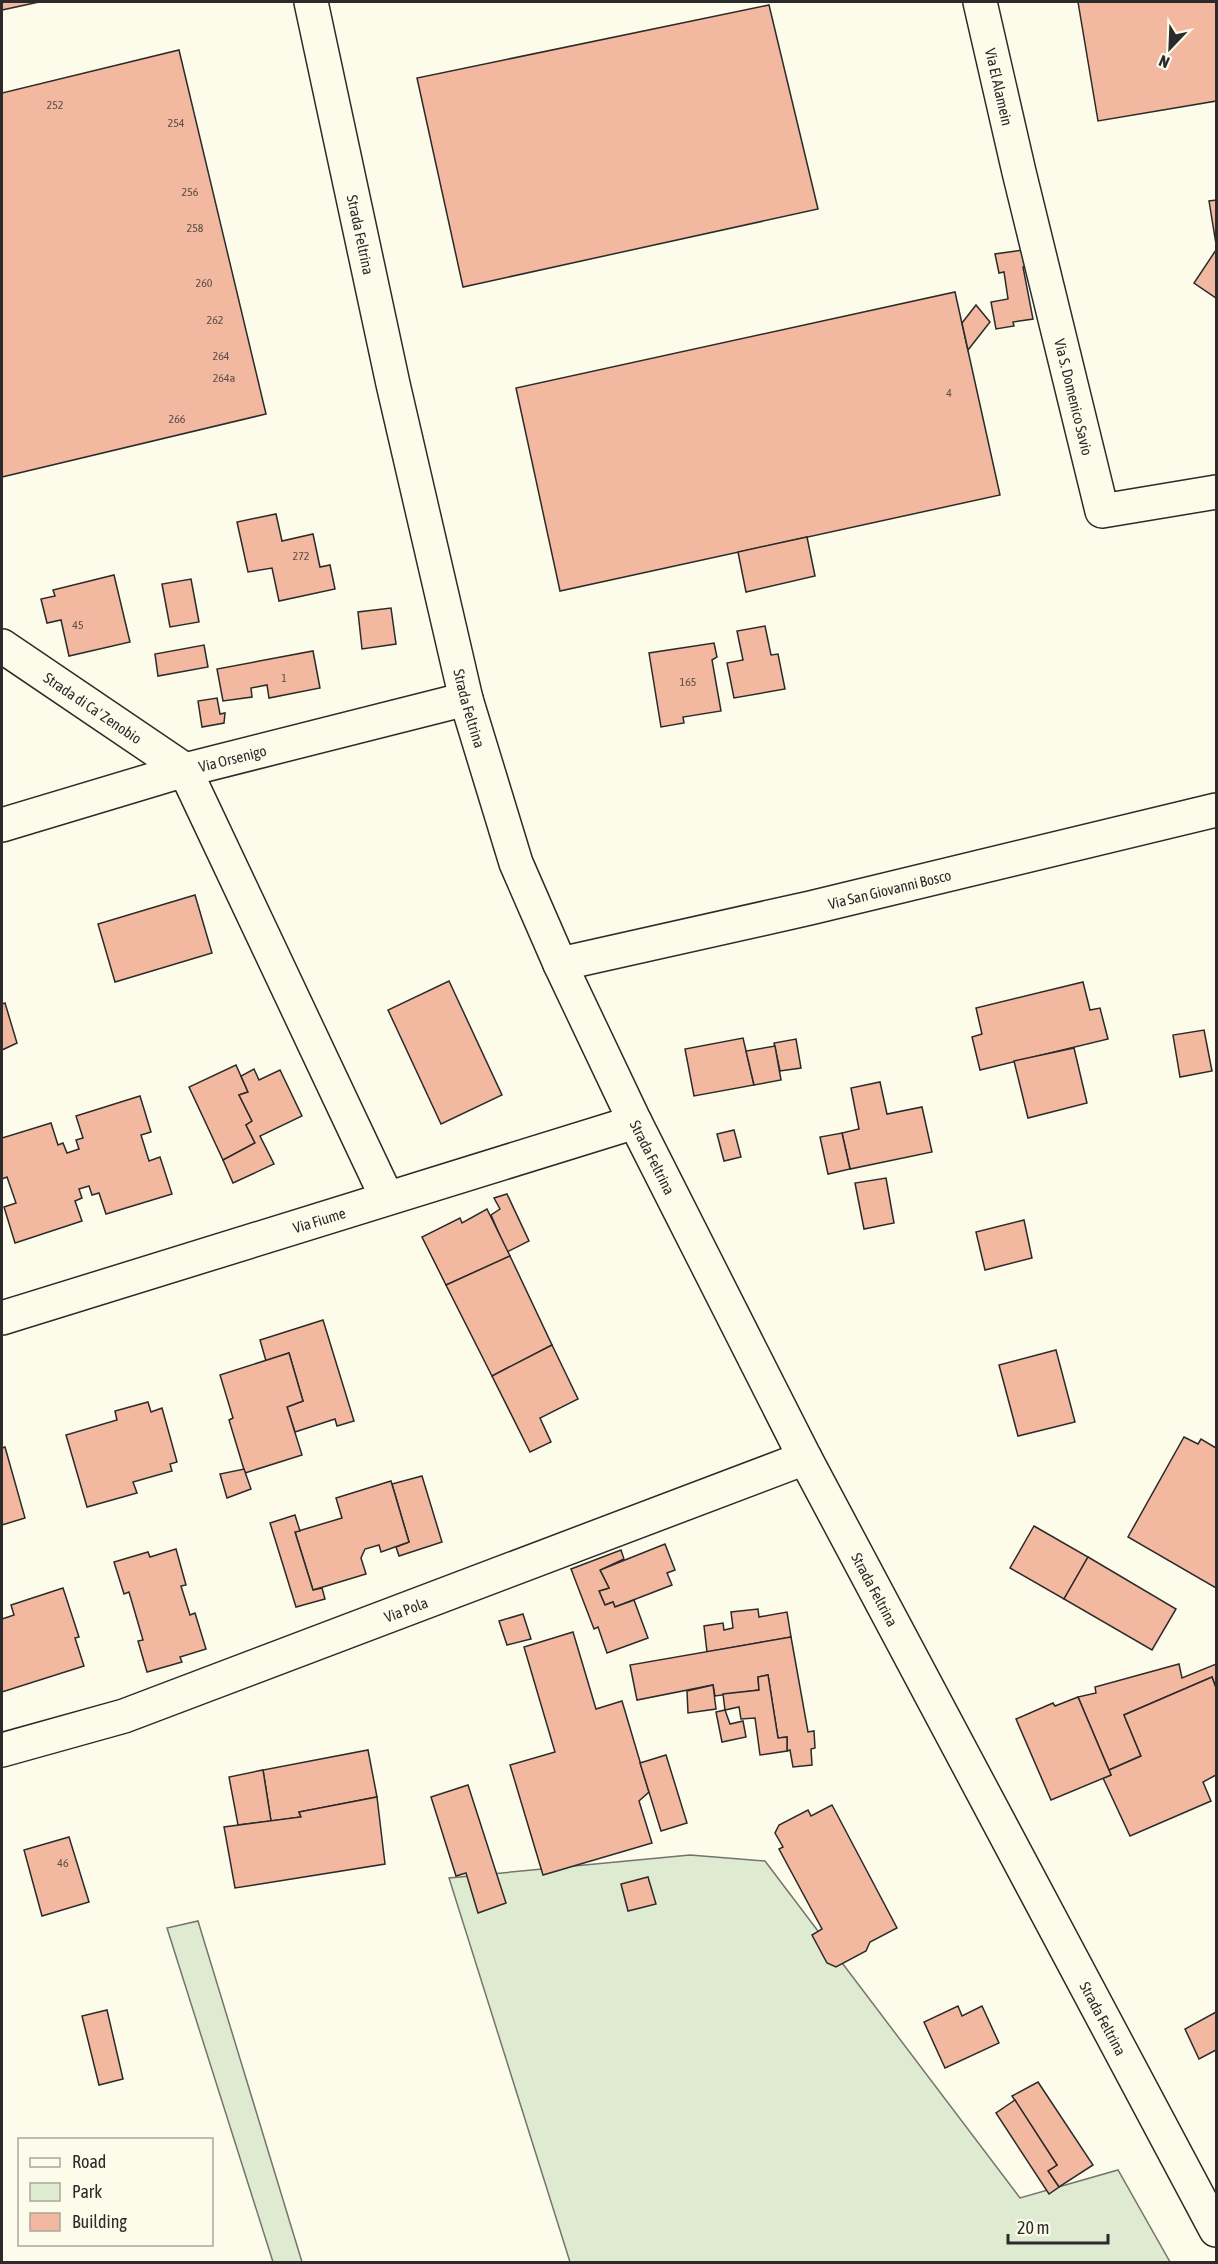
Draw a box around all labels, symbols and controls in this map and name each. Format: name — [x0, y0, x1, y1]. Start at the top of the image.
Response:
north arrow — [1140, 18, 1200, 78]
street label: Via El Alamein — [982, 46, 1017, 127]
text: N — [1156, 52, 1172, 72]
house number: 252 — [47, 98, 63, 112]
house number: 254 — [168, 116, 185, 130]
house number: 256 — [182, 185, 199, 199]
street label: Strada Feltrina — [344, 193, 378, 276]
house number: 258 — [187, 221, 204, 235]
house number: 260 — [196, 276, 213, 290]
house number: 262 — [207, 313, 223, 327]
street label: Via S. Domenico Savio — [1052, 337, 1097, 457]
house number: 264 — [213, 349, 230, 363]
house number: 264a — [213, 371, 235, 385]
house number: 4 — [946, 386, 952, 400]
house number: 266 — [169, 412, 186, 426]
house number: 272 — [293, 549, 309, 563]
house number: 45 — [72, 618, 84, 632]
street label: Strada Feltrina — [451, 667, 489, 750]
street label: Strada di Ca' Zenobio — [41, 669, 145, 747]
house number: 1 — [281, 671, 287, 685]
house number: 165 — [680, 675, 696, 689]
street label: Via Orsenigo — [197, 741, 268, 775]
street label: Via San Giovanni Bosco — [826, 866, 953, 912]
street label: Strada Feltrina — [627, 1117, 679, 1197]
street label: Via Fiume — [291, 1204, 348, 1236]
street label: Strada Feltrina — [848, 1550, 901, 1629]
street label: Via Pola — [382, 1593, 430, 1625]
house number: 46 — [57, 1856, 69, 1870]
street label: Strada Feltrina — [1077, 1979, 1130, 2058]
legend — [18, 2138, 213, 2246]
text: Road — [72, 2151, 106, 2172]
text: Park — [72, 2181, 102, 2202]
scale bar — [1008, 2207, 1108, 2245]
text: Building — [72, 2211, 127, 2232]
text: 20 m — [1017, 2217, 1049, 2238]

